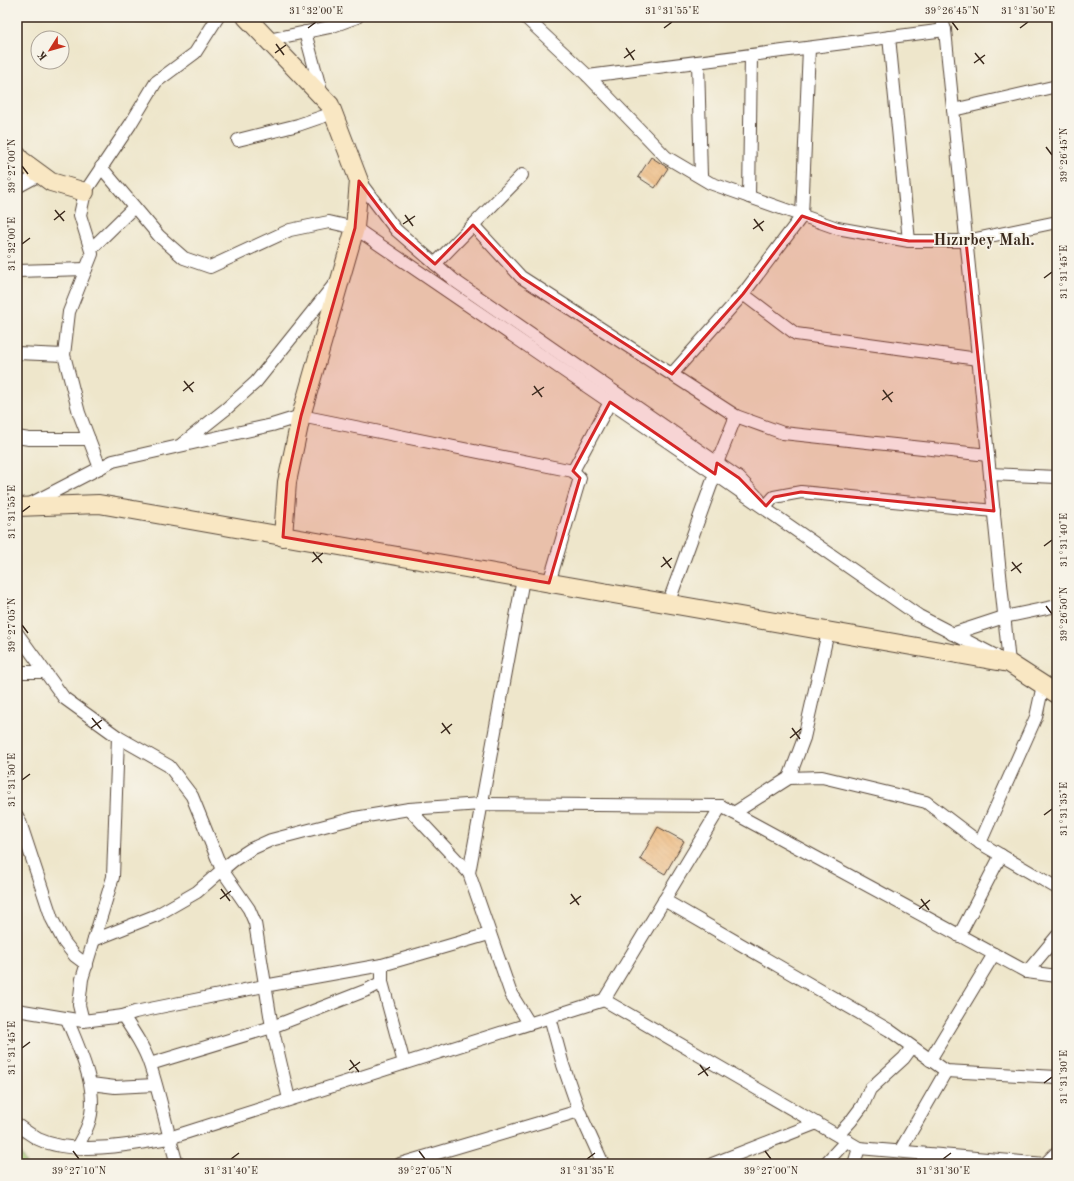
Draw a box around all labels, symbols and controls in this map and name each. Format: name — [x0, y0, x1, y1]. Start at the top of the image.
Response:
text: 31°32'00"E — [289, 6, 343, 16]
text: 31°31'55"E — [645, 6, 699, 16]
text: 39°26'45"N — [925, 6, 980, 16]
text: 31°31'50"E — [1001, 6, 1055, 16]
north arrow — [30, 30, 70, 70]
text: K — [36, 48, 50, 62]
text: 39°26'45"N — [1059, 127, 1069, 182]
text: 39°27'00"N — [7, 138, 17, 193]
text: 31°32'00"E — [7, 217, 17, 271]
district label: Hızırbey Mah. — [933, 233, 1035, 249]
text: 31°31'45"E — [1059, 245, 1069, 299]
text: 31°31'55"E — [7, 485, 17, 539]
text: 31°31'40"E — [1059, 513, 1069, 567]
text: 39°26'50"N — [1059, 586, 1069, 641]
text: 39°27'05"N — [7, 597, 17, 652]
text: 31°31'50"E — [7, 753, 17, 807]
text: 31°31'35"E — [1059, 782, 1069, 836]
text: 31°31'45"E — [7, 1021, 17, 1075]
text: 31°31'30"E — [1059, 1050, 1069, 1104]
text: 39°27'10"N — [52, 1166, 107, 1176]
text: 31°31'40"E — [204, 1166, 258, 1176]
text: 39°27'05"N — [398, 1166, 453, 1176]
text: 31°31'35"E — [560, 1166, 614, 1176]
text: 39°27'00"N — [744, 1166, 799, 1176]
text: 31°31'30"E — [916, 1166, 970, 1176]

